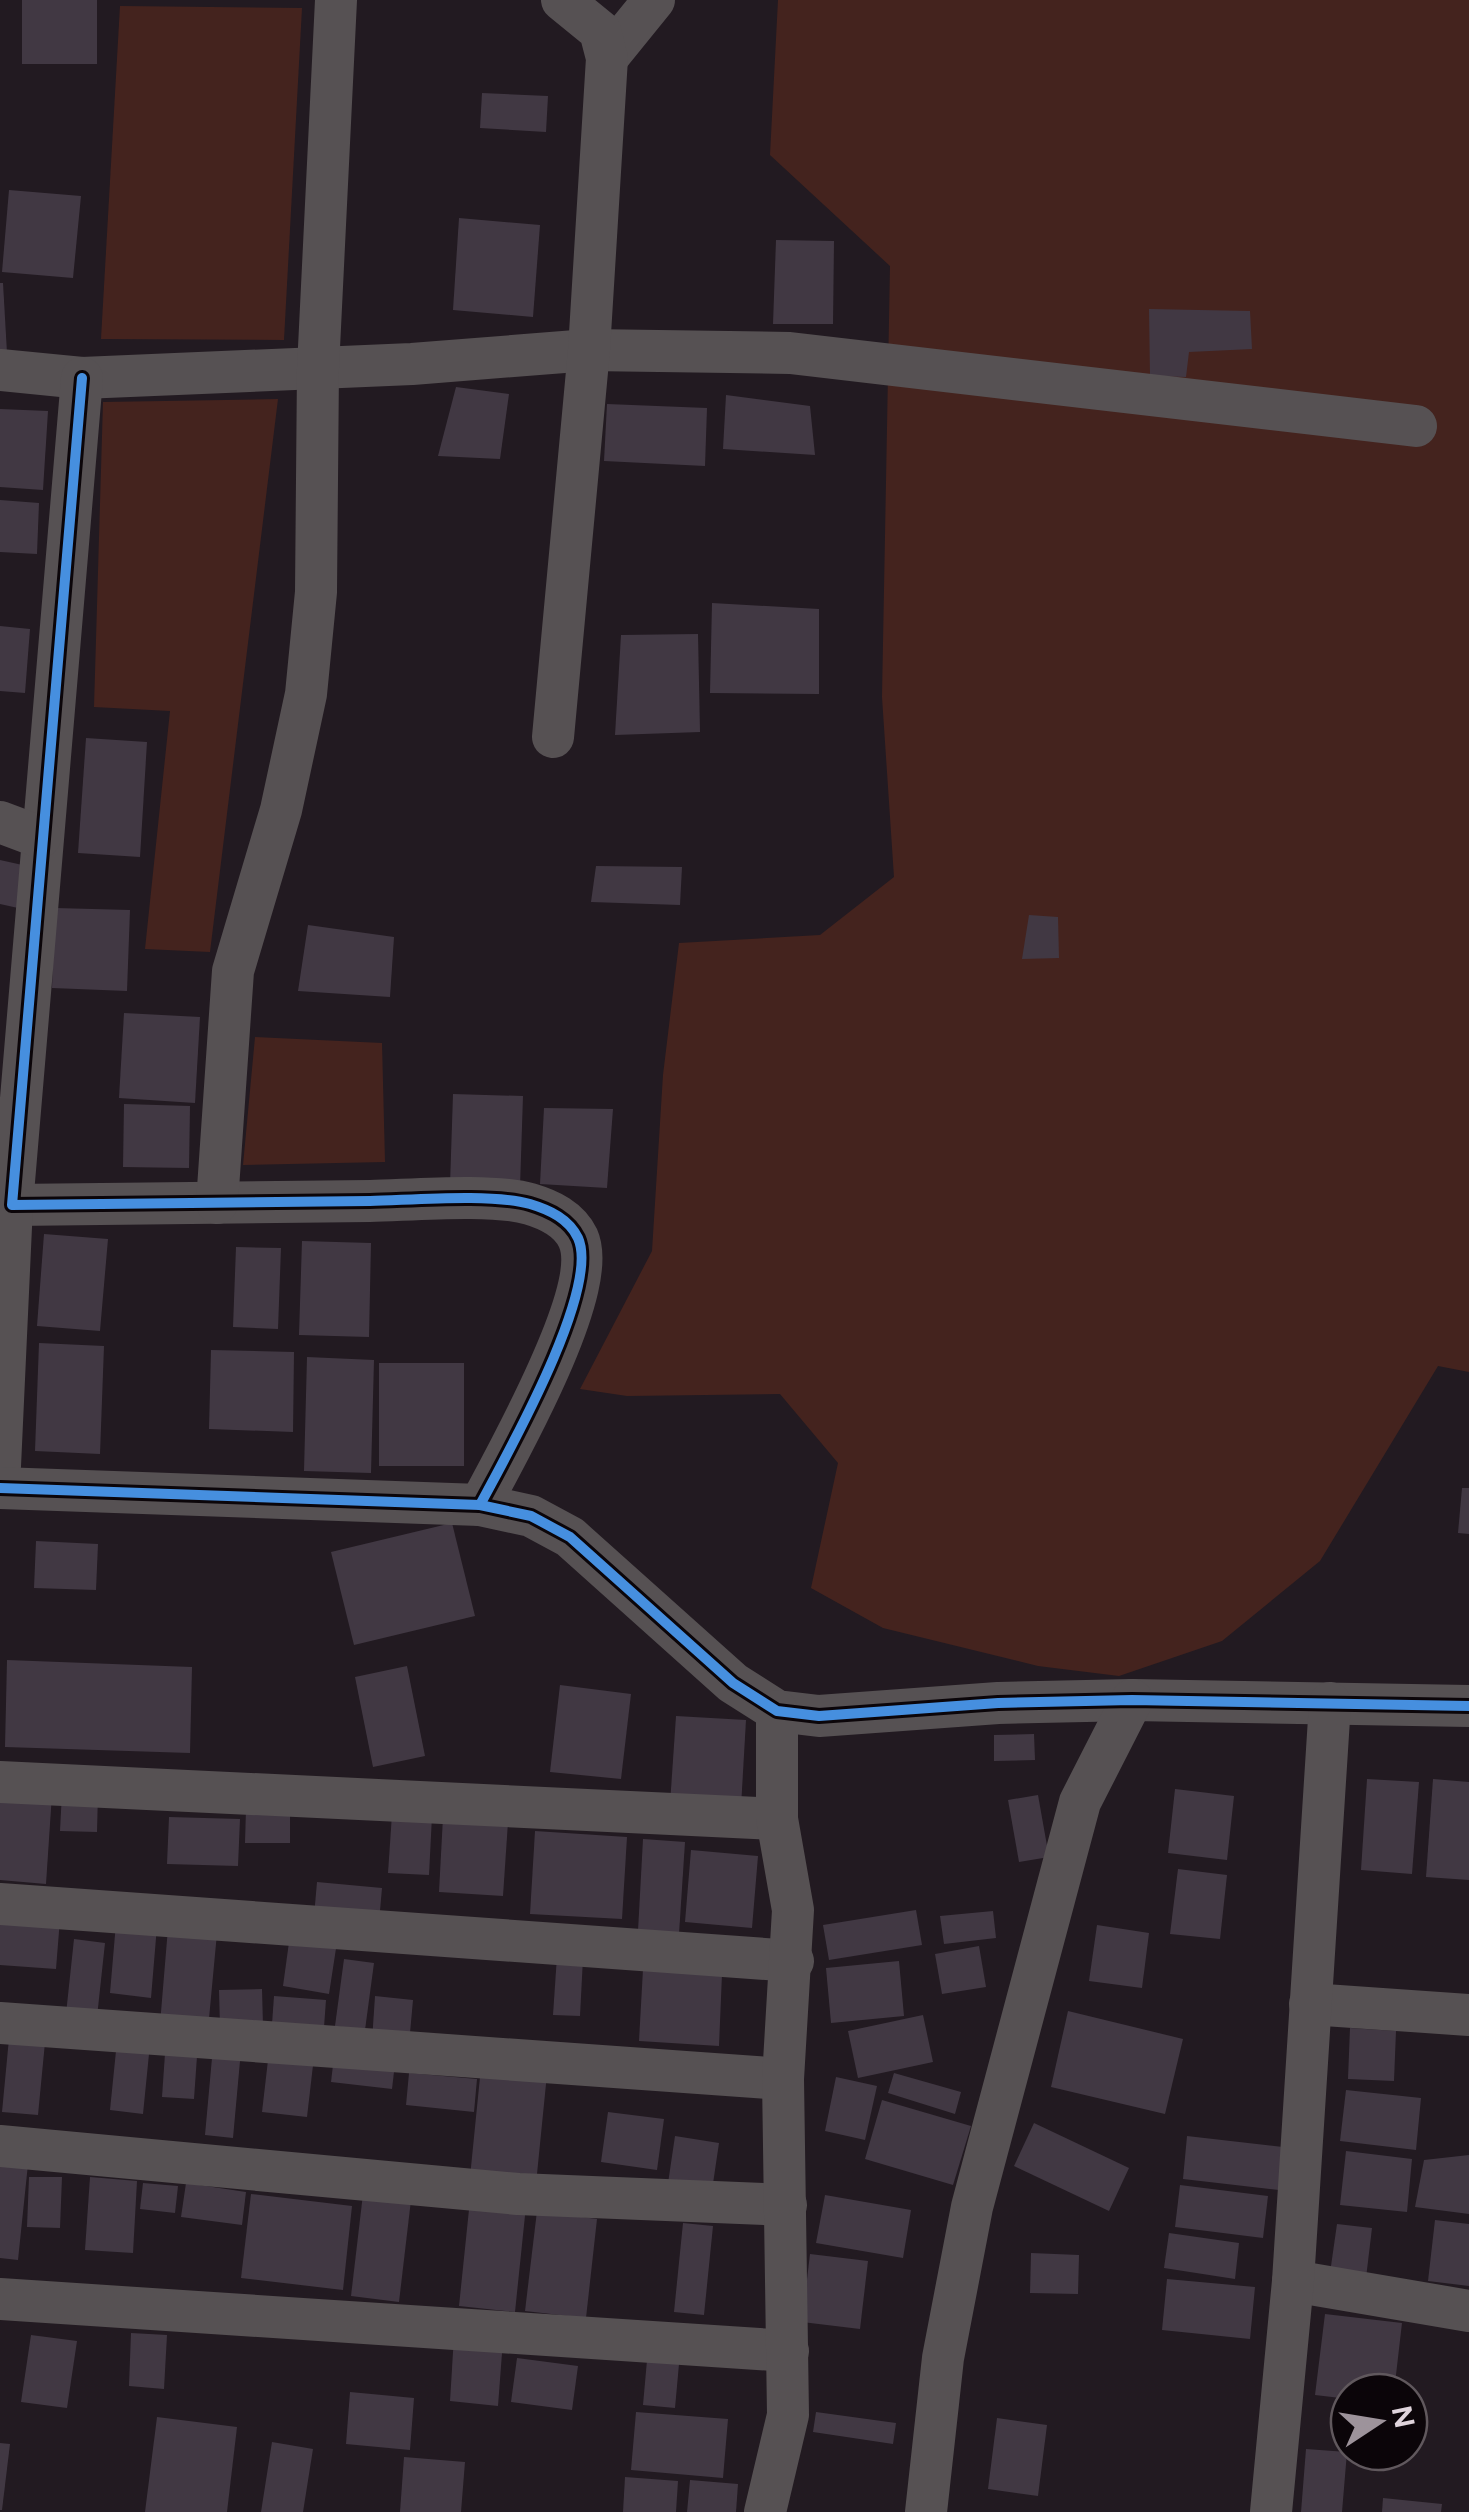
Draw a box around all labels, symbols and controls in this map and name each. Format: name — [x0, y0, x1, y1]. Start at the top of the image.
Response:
north arrow — [1329, 2372, 1429, 2472]
text: N — [1385, 2403, 1422, 2431]

